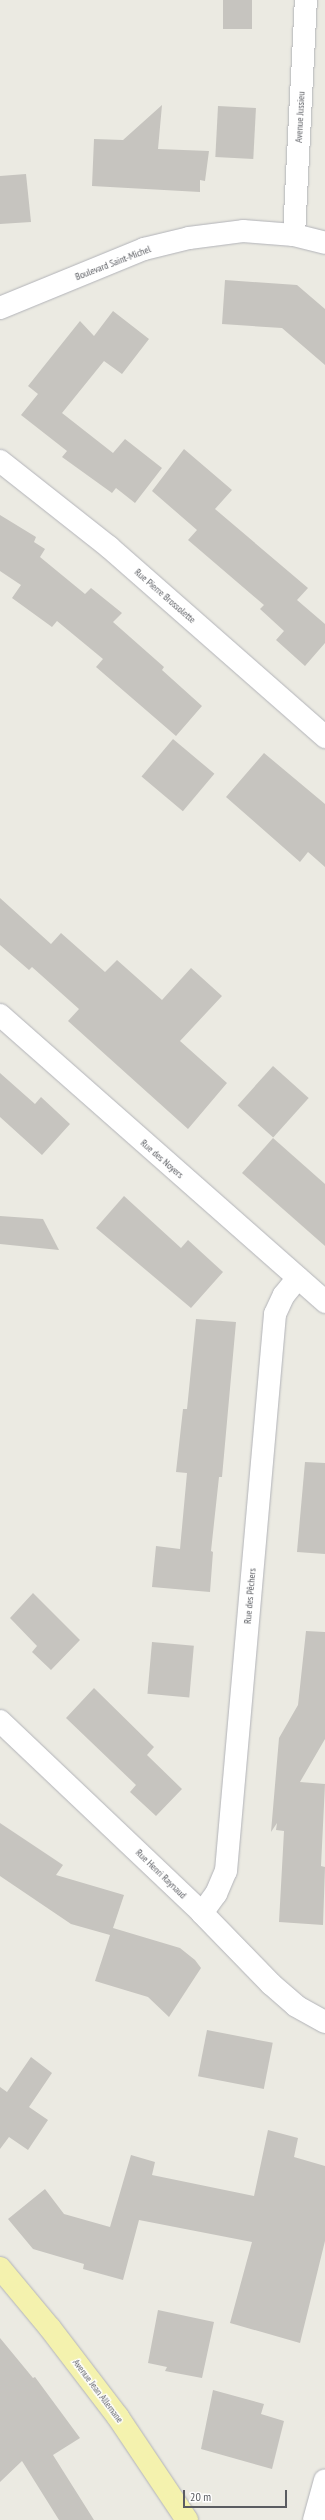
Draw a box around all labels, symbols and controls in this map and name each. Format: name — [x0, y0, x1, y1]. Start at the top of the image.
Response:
street label: Avenue Jussieu — [293, 91, 307, 143]
street label: Boulevard Saint-Michel — [74, 243, 152, 283]
street label: Rue Pierre Brossolette — [132, 566, 198, 626]
street label: Rue des Noyers — [138, 1137, 186, 1181]
street label: Rue des Pêchers — [242, 1568, 258, 1624]
street label: Rue Henri Raynaud — [133, 1847, 189, 1901]
street label: Avenue Jean Allemane — [70, 2357, 126, 2425]
scale bar — [185, 2482, 289, 2508]
text: 20 m — [190, 2489, 211, 2504]

